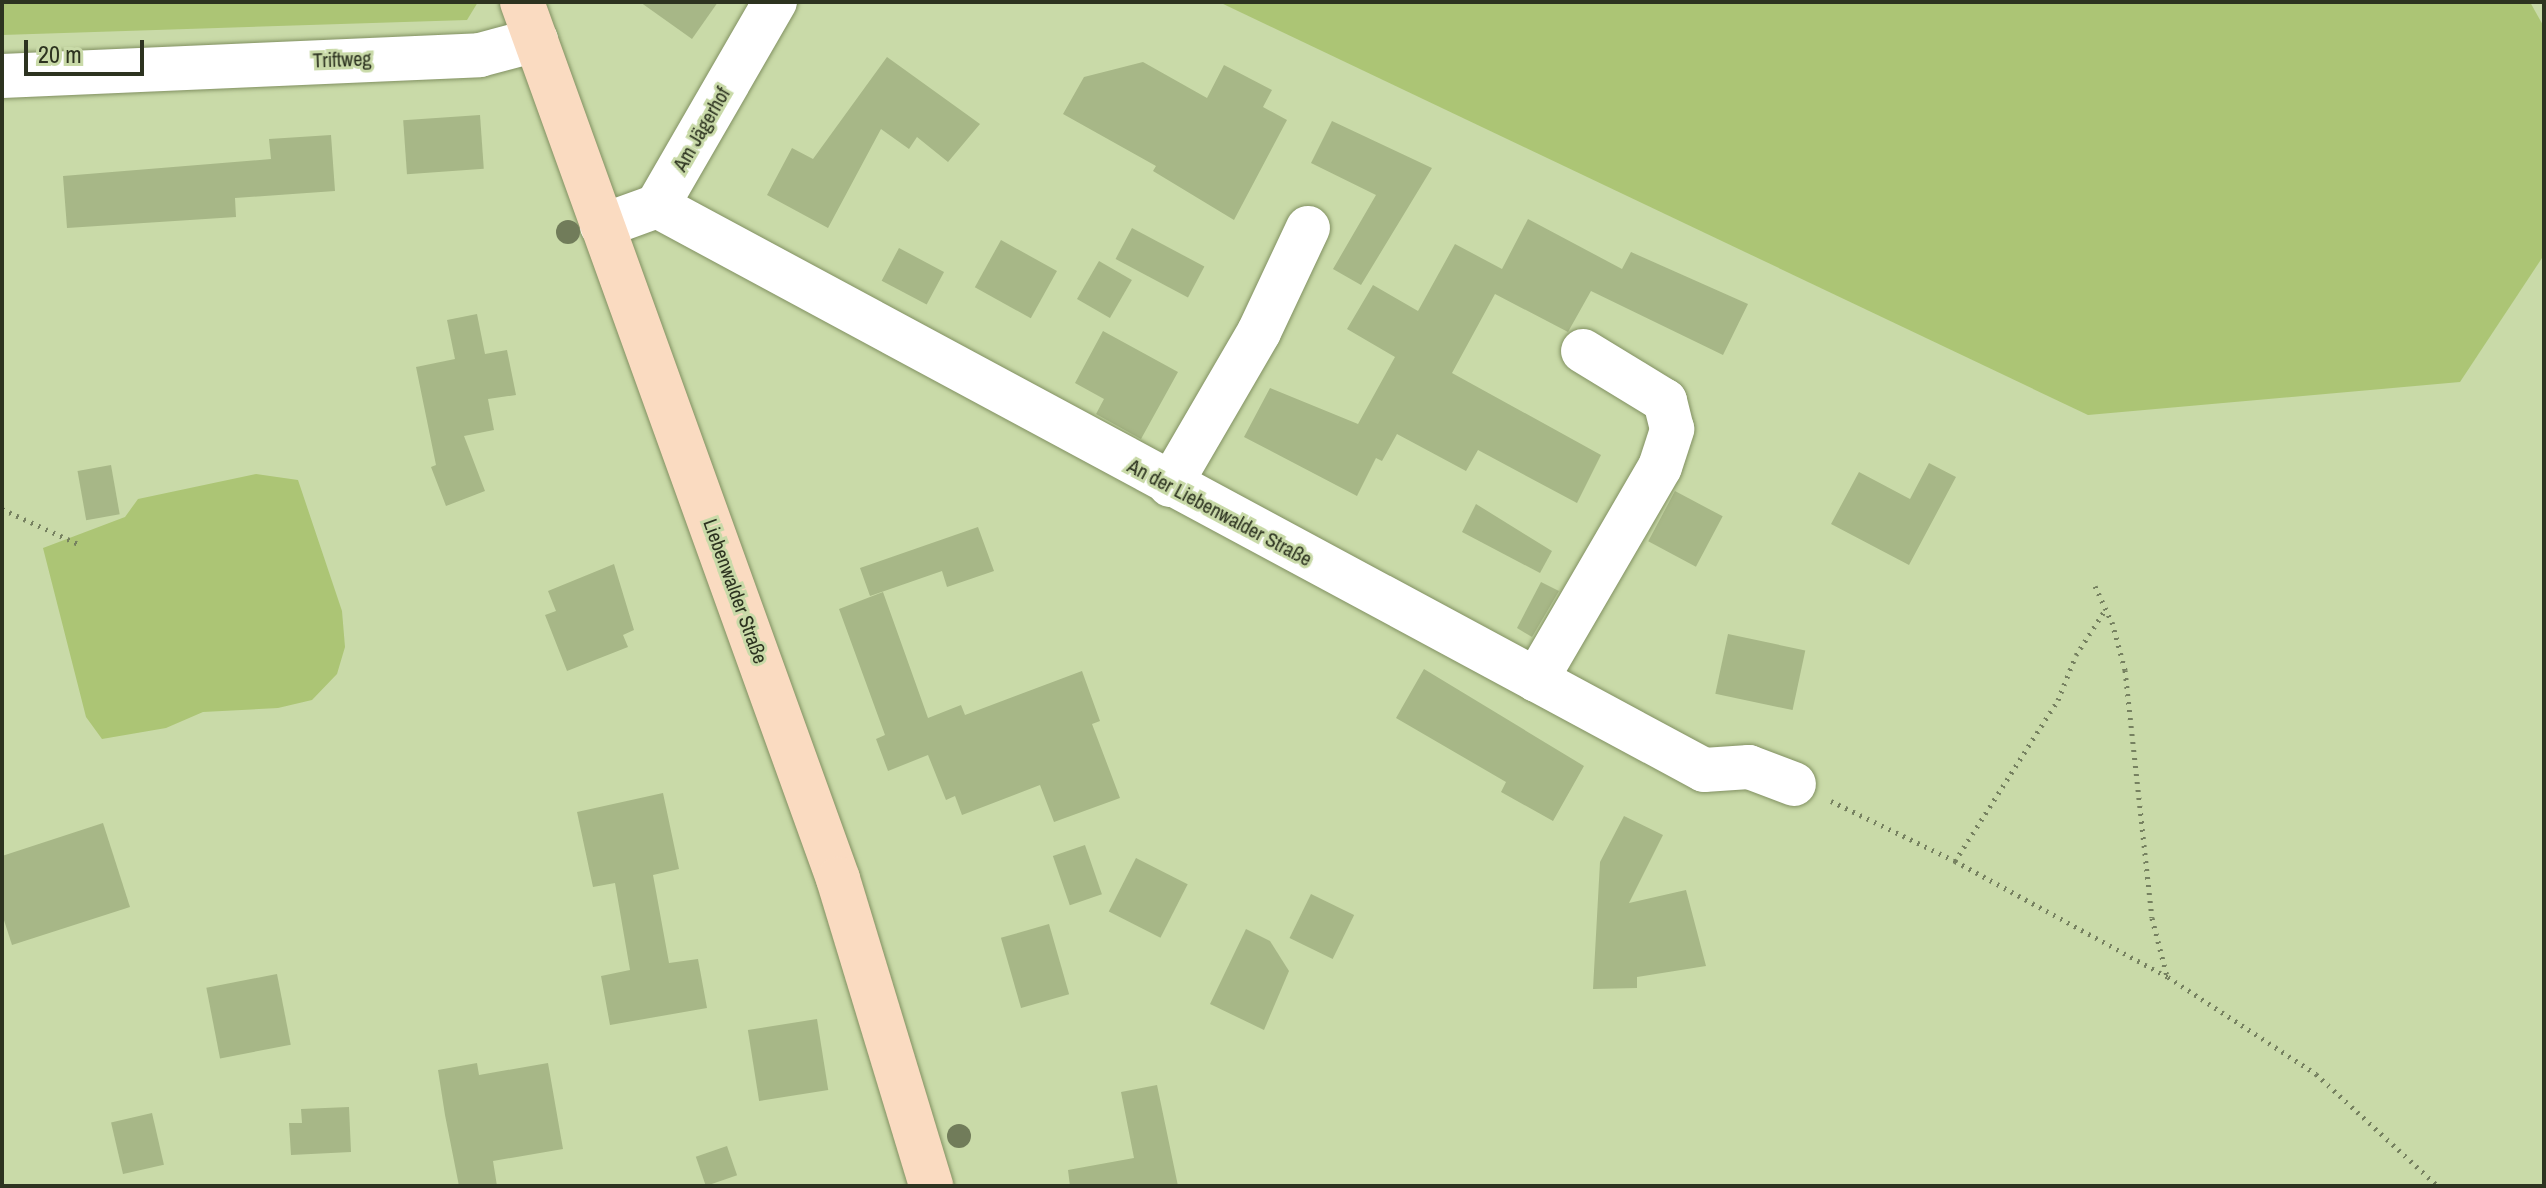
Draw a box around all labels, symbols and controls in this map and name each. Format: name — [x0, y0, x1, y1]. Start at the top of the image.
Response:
scale bar — [28, 24, 148, 74]
text: 20 m — [38, 38, 82, 70]
street label: Triftweg — [312, 46, 372, 72]
street label: Am Jägerhof — [667, 83, 735, 175]
street label: An der Liebenwalder Straße — [1124, 453, 1316, 571]
street label: Liebenwalder Straße — [699, 515, 773, 667]

